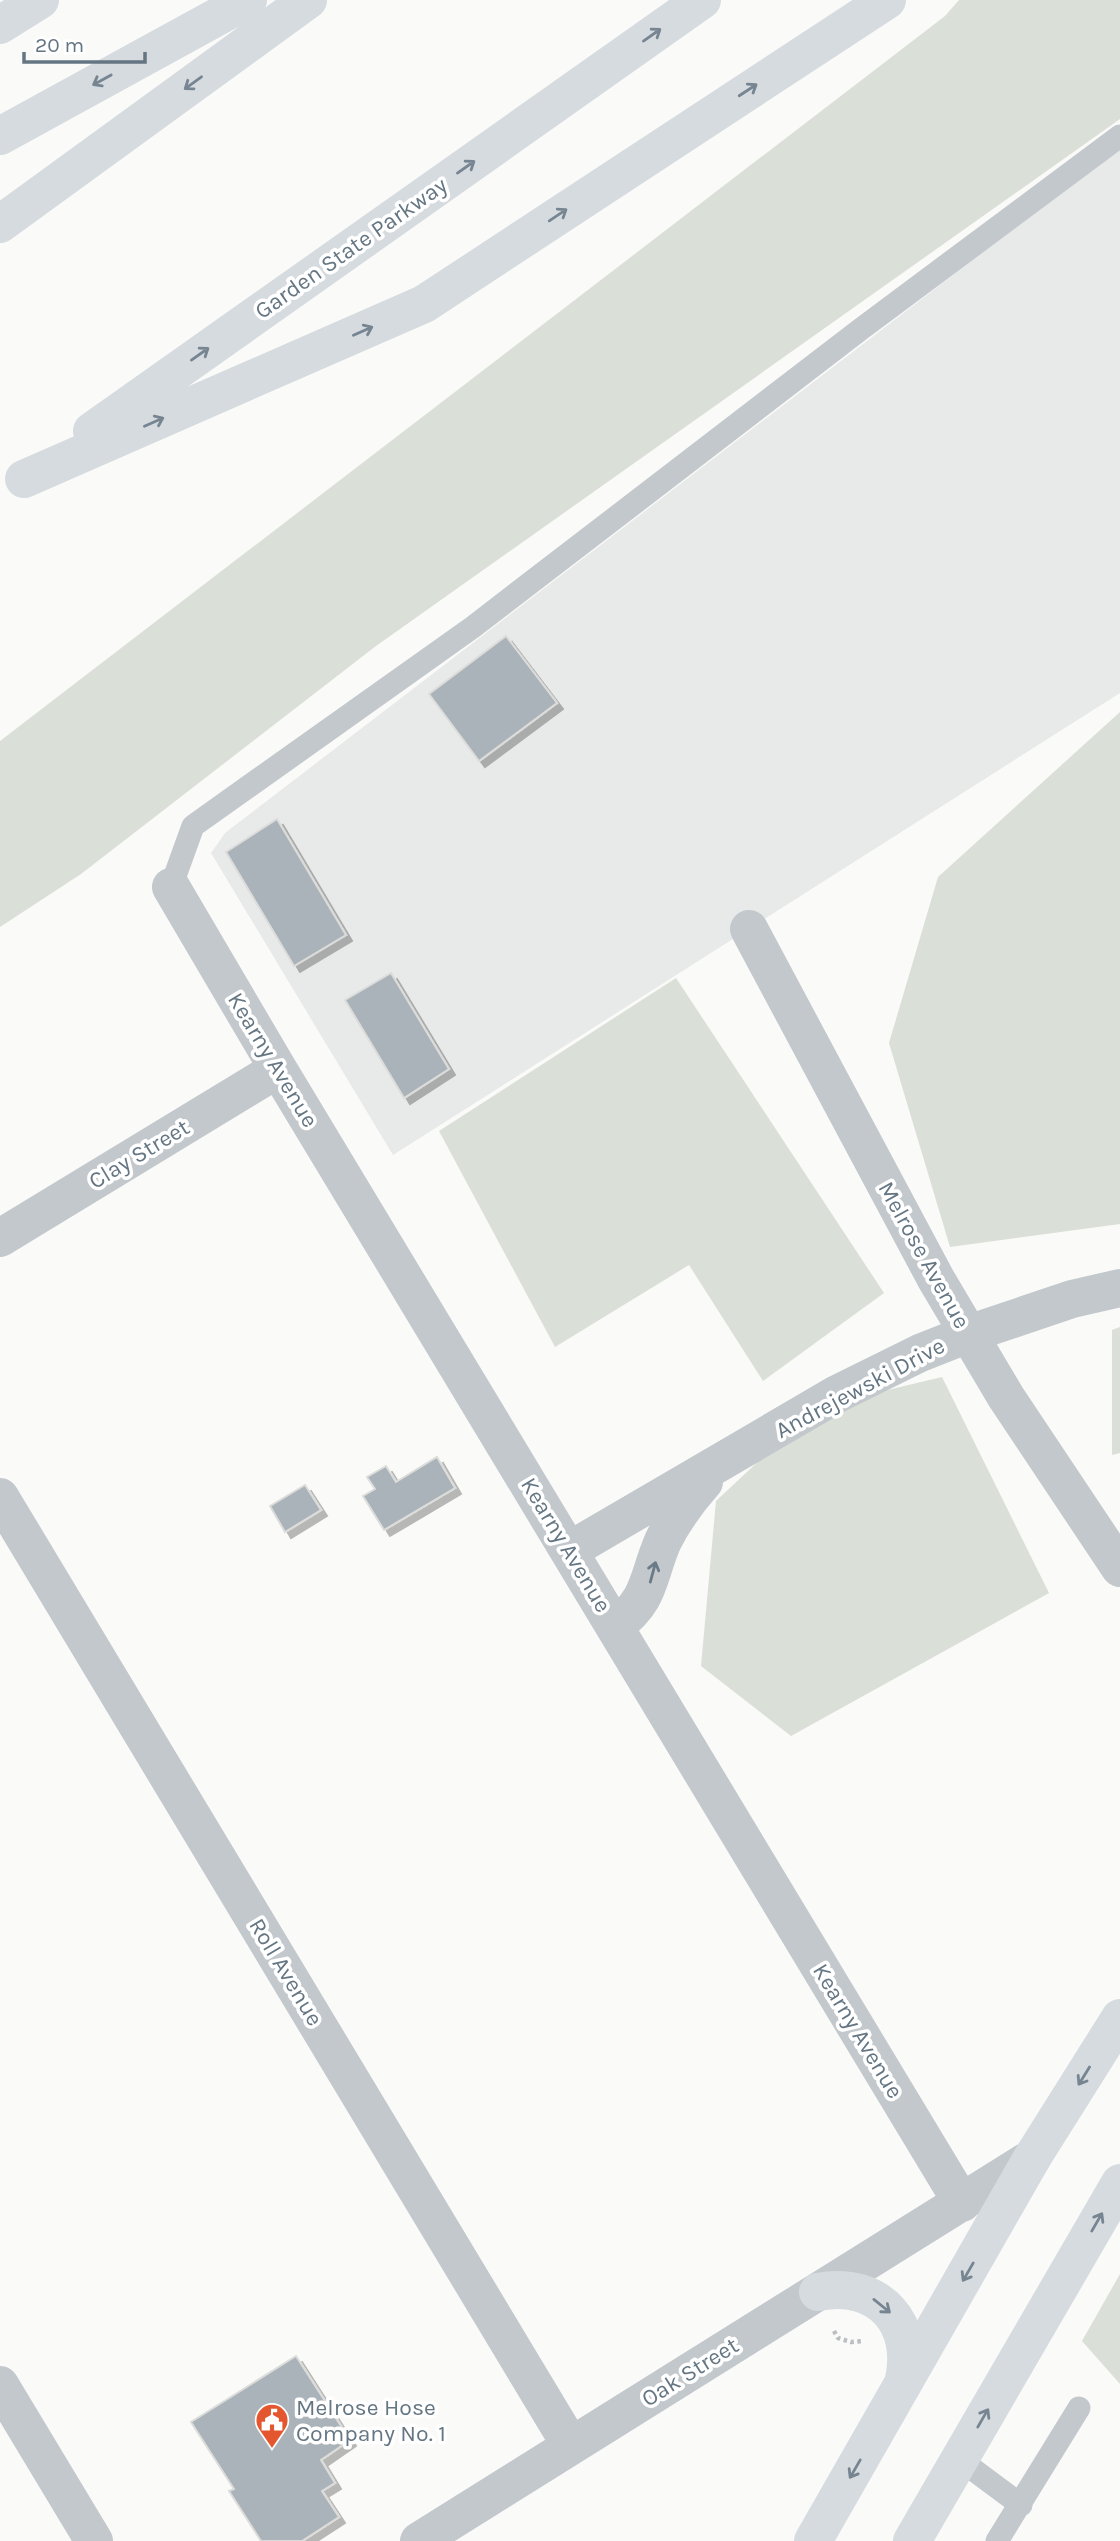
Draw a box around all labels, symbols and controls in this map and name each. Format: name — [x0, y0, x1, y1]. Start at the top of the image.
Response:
scale bar — [24, 21, 145, 65]
one-way arrow — [642, 28, 661, 42]
text: 20 m — [35, 33, 84, 57]
one-way arrow — [93, 73, 113, 87]
one-way arrow — [184, 76, 203, 91]
one-way arrow — [737, 83, 757, 97]
one-way arrow — [456, 160, 475, 174]
street label: Garden State Parkway — [250, 171, 453, 325]
one-way arrow — [547, 208, 567, 222]
one-way arrow — [352, 324, 373, 337]
one-way arrow — [190, 347, 209, 361]
one-way arrow — [143, 415, 164, 428]
street label: Kearny Avenue — [222, 988, 324, 1132]
street label: Clay Street — [84, 1113, 194, 1195]
street label: Melrose Avenue — [873, 1177, 975, 1333]
street label: Andrejewski Drive — [771, 1332, 949, 1444]
street label: Kearny Avenue — [515, 1473, 617, 1617]
one-way arrow — [647, 1561, 660, 1583]
street label: Roll Avenue — [243, 1913, 329, 2031]
street label: Kearny Avenue — [807, 1959, 909, 2103]
one-way arrow — [1077, 2066, 1091, 2086]
one-way arrow — [1090, 2212, 1104, 2232]
one-way arrow — [961, 2261, 975, 2281]
one-way arrow — [872, 2298, 890, 2313]
street label: Oak Street — [637, 2331, 744, 2412]
place label: Melrose Hose Company No. 1 — [296, 2394, 446, 2447]
public building icon: Melrose Hose Company No. 1 — [253, 2401, 291, 2450]
one-way arrow — [976, 2409, 990, 2429]
one-way arrow — [848, 2459, 862, 2479]

